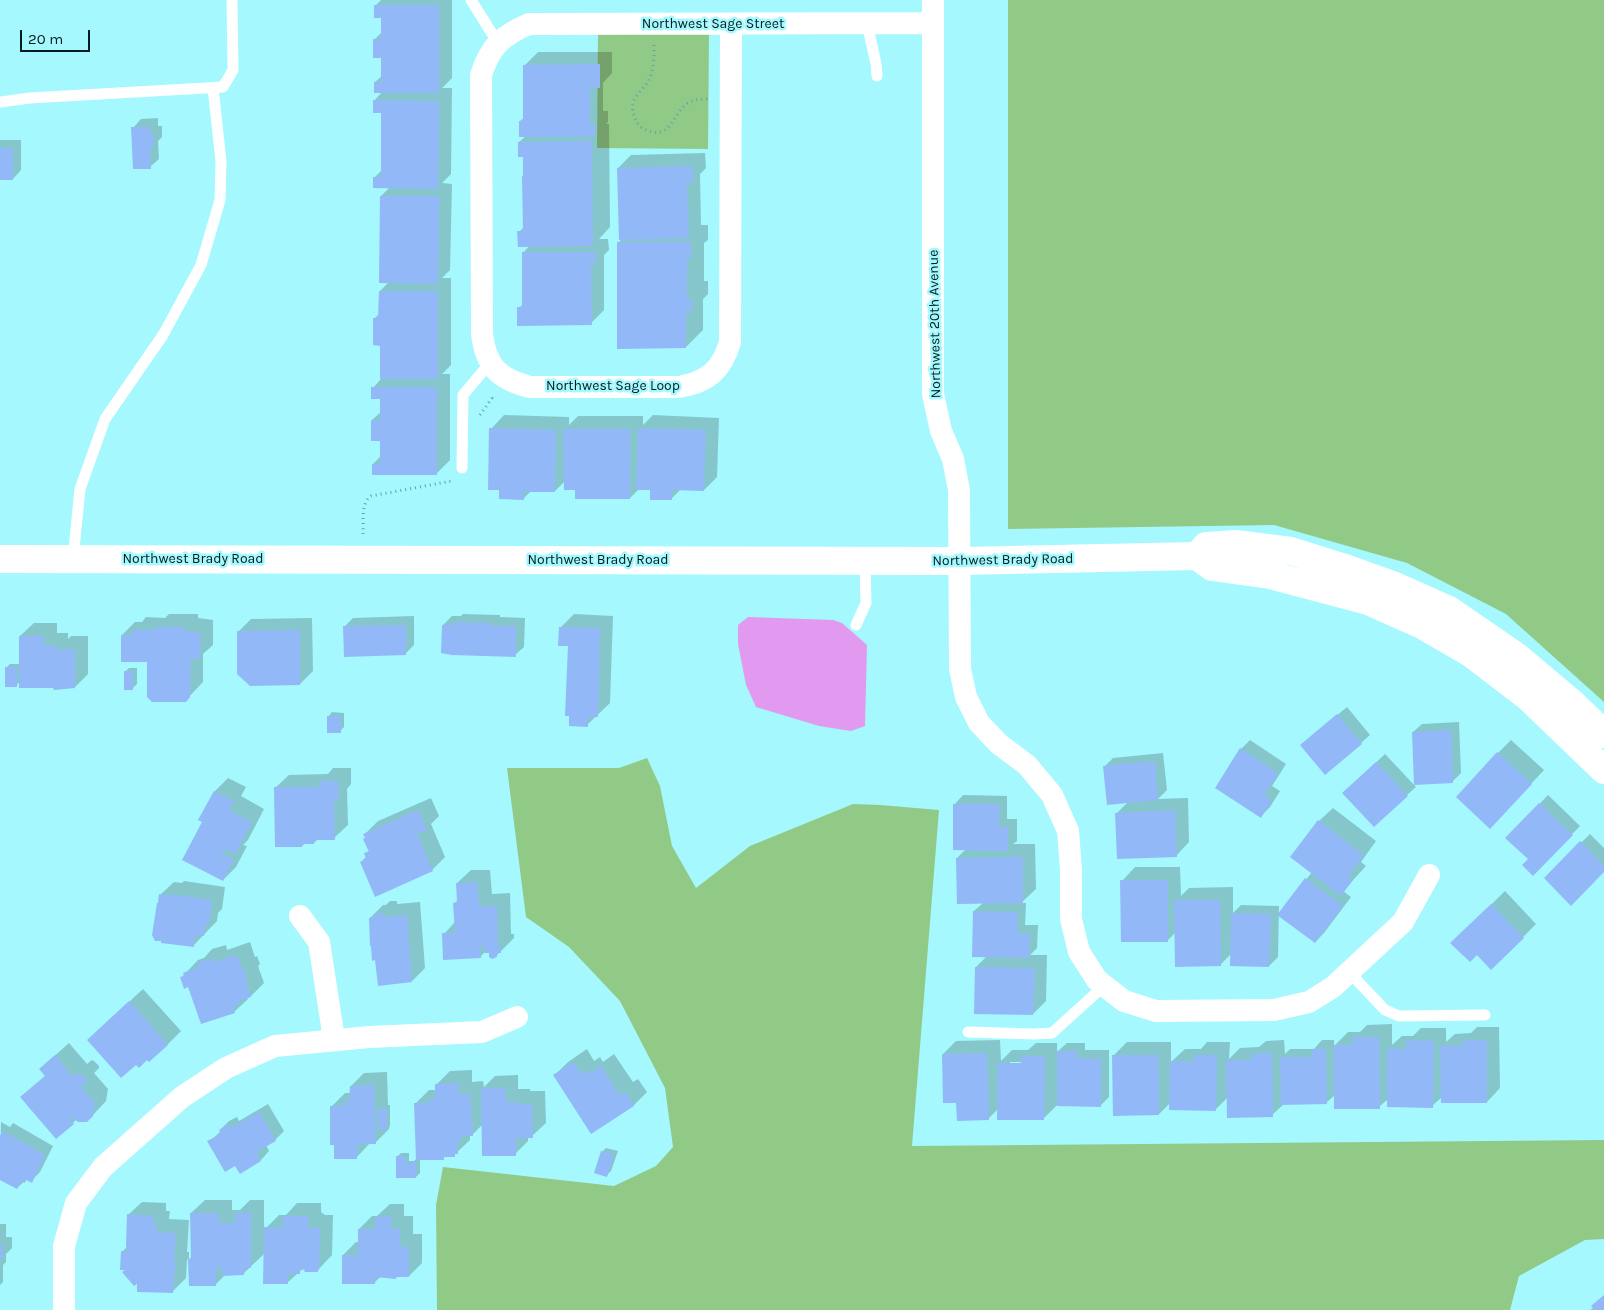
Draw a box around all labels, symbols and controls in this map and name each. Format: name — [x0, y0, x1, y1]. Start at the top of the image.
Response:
street label: Northwest Sage Street — [642, 16, 784, 32]
scale bar — [22, 20, 92, 52]
text: 20 m — [28, 30, 63, 48]
street label: Northwest 20th Avenue — [925, 249, 945, 399]
street label: Northwest Sage Loop — [546, 378, 680, 394]
street label: Northwest Brady Road — [932, 550, 1074, 570]
street label: Northwest Brady Road — [122, 551, 264, 567]
street label: Northwest Brady Road — [527, 552, 669, 568]

